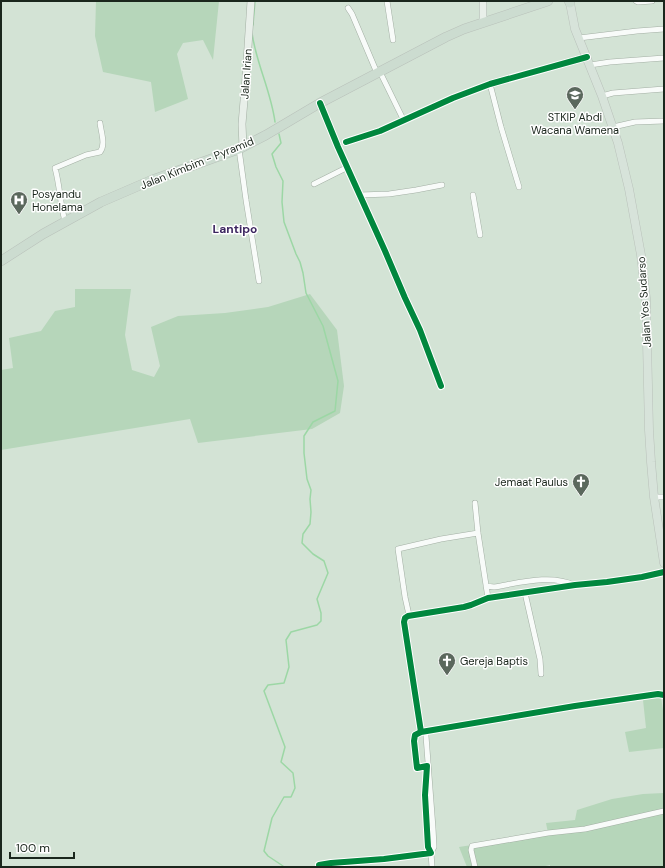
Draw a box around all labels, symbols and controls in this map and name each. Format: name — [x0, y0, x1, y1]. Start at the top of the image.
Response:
street label: Jalan Irian — [237, 48, 255, 100]
school or university icon: STKIP Abdi Wacana Wamena — [565, 85, 585, 110]
place label: STKIP Abdi Wacana Wamena — [531, 110, 619, 137]
street label: Jalan Kimbim - Pyramid — [138, 134, 256, 192]
place label: Posyandu Honelama — [32, 187, 83, 214]
hospital icon: Posyandu Honelama — [9, 190, 29, 215]
district label: Lantipo — [213, 221, 257, 237]
street label: Jalan Yos Sudarso — [634, 256, 654, 348]
church icon: Jemaat Paulus — [571, 472, 591, 497]
place label: Jemaat Paulus — [495, 475, 568, 489]
church icon: Gereja Baptis — [437, 651, 457, 676]
place label: Gereja Baptis — [460, 654, 528, 668]
scale bar — [10, 834, 74, 860]
text: 100 m — [16, 840, 50, 856]

